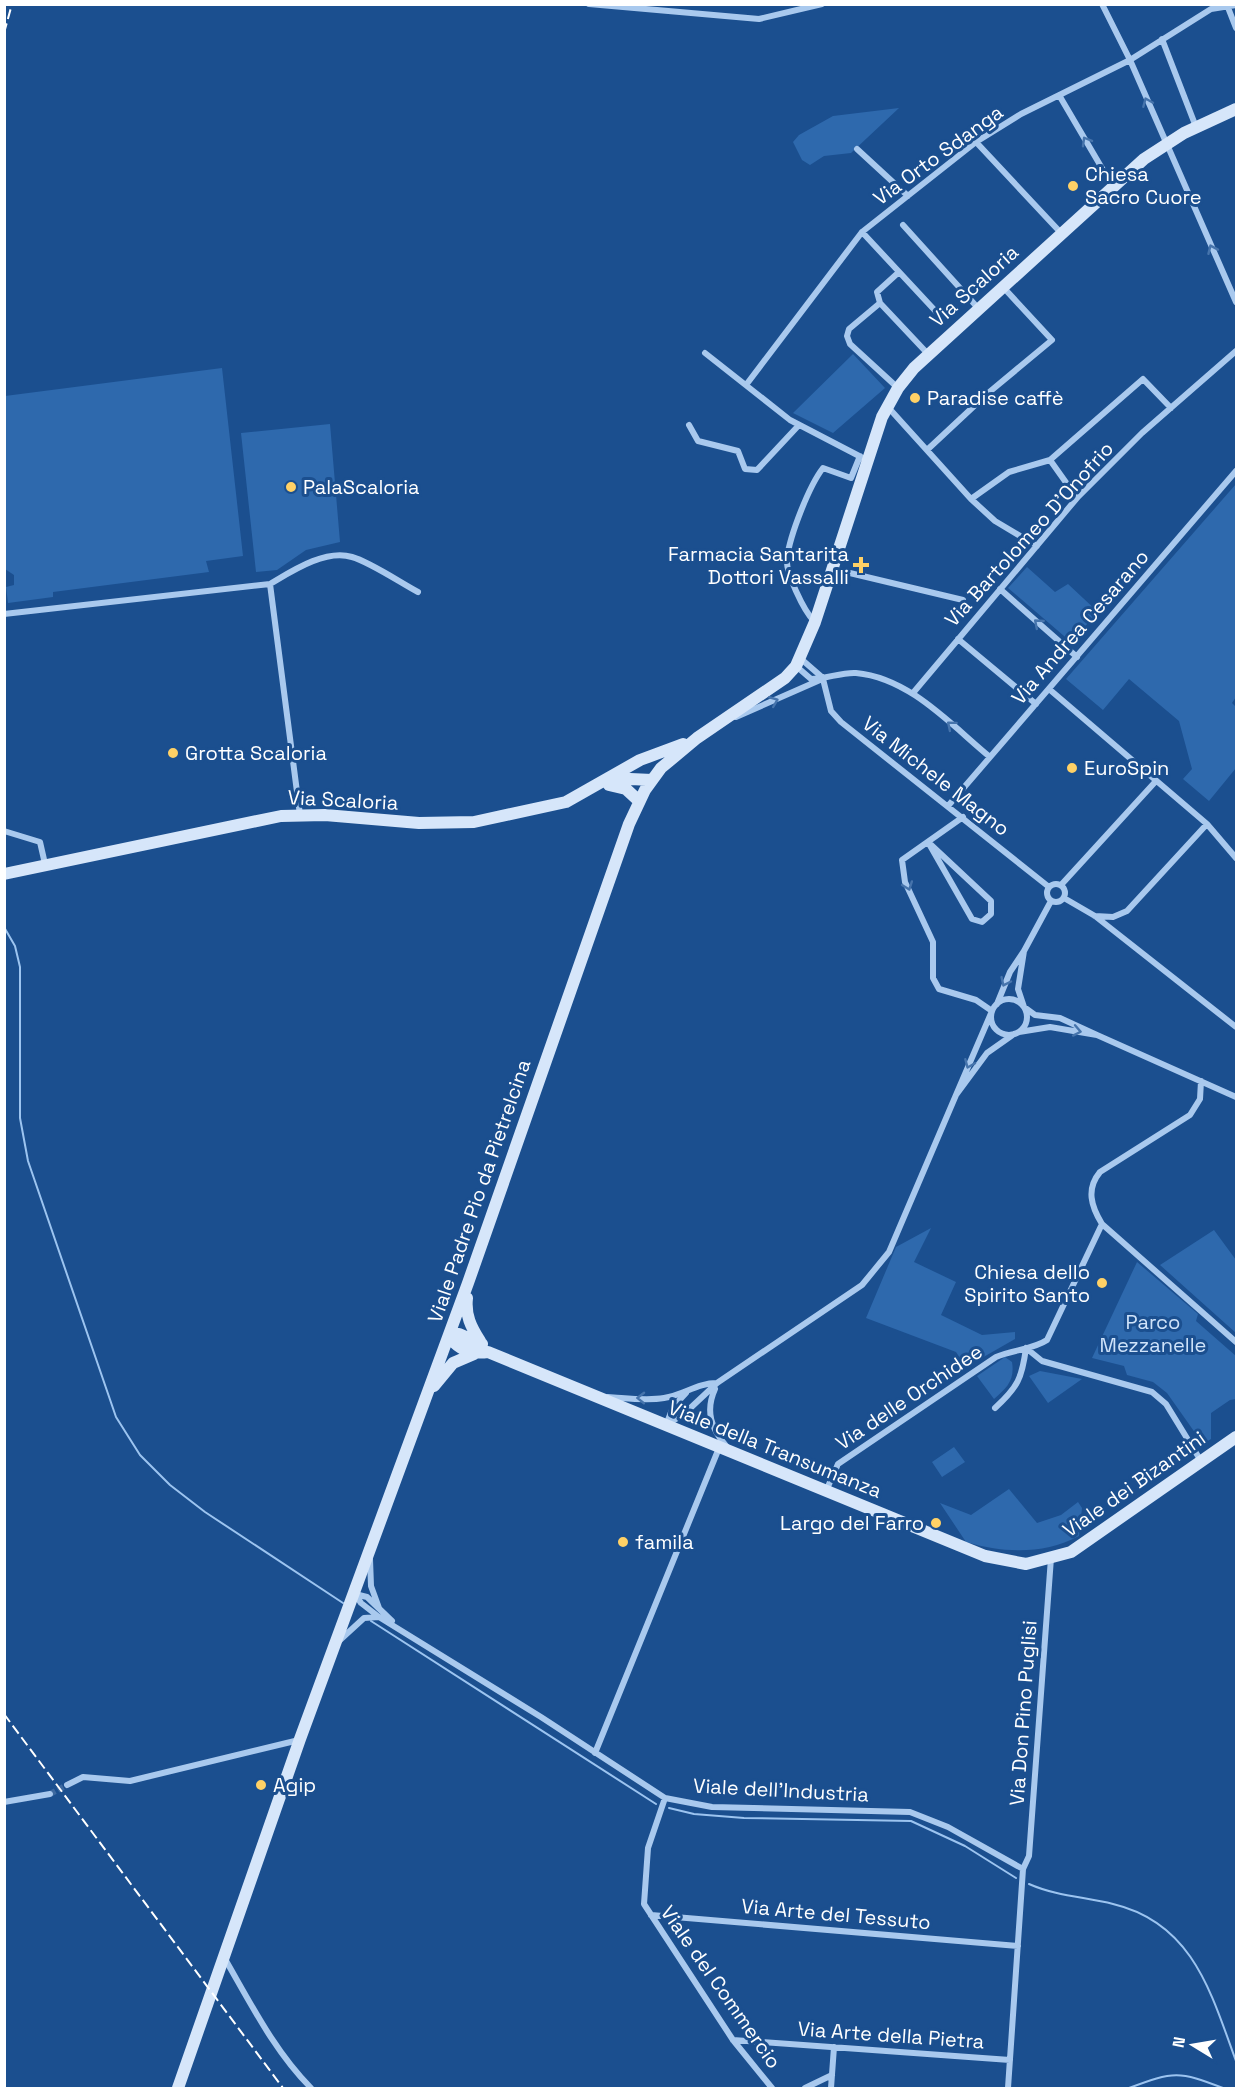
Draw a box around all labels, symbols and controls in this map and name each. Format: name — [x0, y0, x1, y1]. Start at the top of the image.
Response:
one-way arrow — [1143, 97, 1155, 108]
street label: Via Orto Sdanga — [868, 99, 1008, 211]
one-way arrow — [1082, 137, 1093, 147]
place label: Chiesa Sacro Cuore — [1085, 161, 1202, 210]
marker: Chiesa Sacro Cuore — [1066, 179, 1080, 193]
street label: Via Scaloria — [924, 239, 1024, 333]
one-way arrow — [1208, 244, 1220, 255]
place label: Paradise caffè — [927, 385, 1063, 411]
marker: Paradise caffè — [908, 391, 922, 405]
street label: Via Bartolomeo D'Onofrio — [939, 436, 1119, 632]
place label: PalaScaloria — [303, 474, 420, 500]
marker: PalaScaloria — [284, 480, 298, 494]
place label: Farmacia Santarita Dottori Vassalli — [668, 541, 849, 590]
street label: Via Andrea Cesarano — [1006, 544, 1154, 710]
marker: Farmacia Santarita Dottori Vassalli — [854, 558, 868, 572]
one-way arrow — [1034, 619, 1045, 630]
one-way arrow — [768, 696, 779, 708]
street label: Via Michele Magno — [857, 710, 1015, 842]
one-way arrow — [947, 721, 958, 732]
place label: Grotta Scaloria — [185, 740, 327, 766]
marker: Grotta Scaloria — [166, 746, 180, 760]
place label: EuroSpin — [1084, 755, 1169, 781]
marker: EuroSpin — [1065, 761, 1079, 775]
street label: Via Scaloria — [287, 784, 399, 816]
one-way arrow — [901, 879, 913, 890]
one-way arrow — [1001, 976, 1013, 987]
one-way arrow — [1072, 1024, 1082, 1037]
street label: Viale Padre Pio da Pietrelcina — [422, 1056, 536, 1326]
one-way arrow — [964, 1058, 976, 1069]
place label: Chiesa dello Spirito Santo — [964, 1259, 1090, 1308]
marker: Chiesa dello Spirito Santo — [1095, 1276, 1109, 1290]
park label: Parco Mezzanelle — [1100, 1309, 1206, 1358]
street label: Via delle Orchidee — [831, 1338, 987, 1456]
one-way arrow — [637, 1392, 646, 1405]
street label: Viale della Transumanza — [664, 1394, 886, 1504]
street label: Viale dei Bizantini — [1057, 1425, 1211, 1543]
place label: Largo del Farro — [780, 1510, 924, 1536]
marker: Largo del Farro — [929, 1516, 943, 1530]
place label: famila — [635, 1529, 694, 1555]
marker: famila — [616, 1535, 630, 1549]
street label: Via Don Pino Puglisi — [1004, 1619, 1042, 1807]
place label: Agip — [273, 1772, 316, 1798]
street label: Viale dell'Industria — [692, 1772, 870, 1808]
marker: Agip — [254, 1778, 268, 1792]
street label: Via Arte del Tessuto — [740, 1893, 932, 1935]
street label: Viale del Commercio — [655, 1900, 787, 2074]
north arrow — [1163, 2015, 1223, 2075]
street label: Via Arte della Pietra — [797, 2016, 985, 2054]
text: N — [1167, 2035, 1190, 2050]

